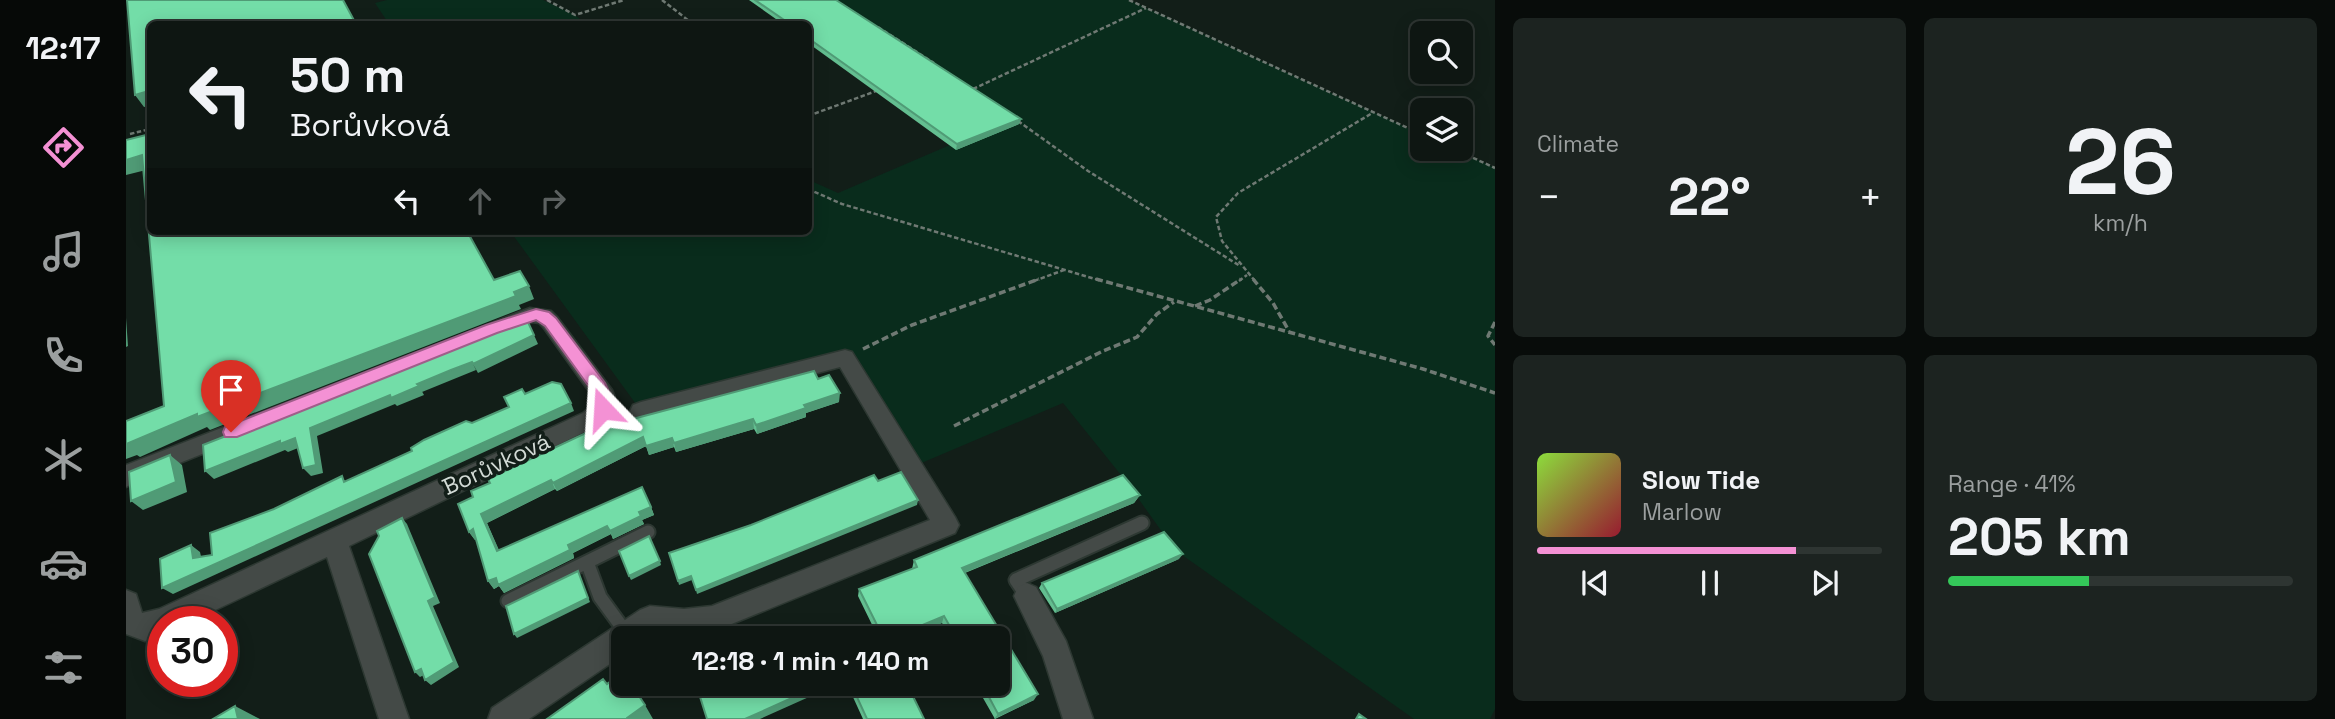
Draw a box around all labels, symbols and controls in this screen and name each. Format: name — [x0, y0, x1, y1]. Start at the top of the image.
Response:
map controls — [1410, 21, 1473, 161]
button: search — [1410, 21, 1473, 84]
text: 12:17 — [25, 28, 101, 68]
text: 50 m — [290, 44, 405, 106]
icon: left — [175, 49, 266, 140]
button: layers — [1410, 98, 1473, 161]
text: 26 — [2065, 104, 2176, 221]
text: Borůvková — [290, 105, 450, 145]
icon: directions — [39, 123, 88, 172]
text: Climate — [1537, 129, 1619, 159]
text: 22° — [1668, 164, 1751, 230]
text: − — [1537, 173, 1561, 221]
text: + — [1858, 173, 1882, 221]
icon: left — [388, 182, 426, 220]
icon: ahead — [461, 182, 499, 220]
icon: right — [534, 182, 572, 220]
text: km/h — [2093, 208, 2148, 238]
icon: music — [39, 227, 88, 276]
icon: phone — [39, 331, 88, 380]
pin — [201, 360, 261, 432]
icon: arrive — [212, 371, 250, 409]
position arrow — [566, 372, 640, 446]
street label: Borůvková — [437, 426, 555, 502]
icon: climate — [39, 435, 88, 484]
text: Slow Tide — [1642, 463, 1760, 497]
text: Range · 41% — [1948, 469, 2076, 499]
text: Marlow — [1642, 497, 1722, 527]
text: 205 km — [1948, 504, 2131, 570]
icon: car — [39, 539, 88, 588]
icon: previous — [1576, 564, 1614, 602]
icon: pause — [1691, 564, 1729, 602]
icon: next — [1806, 564, 1844, 602]
speed limit sign: 30 — [147, 606, 238, 697]
icon: filters — [39, 643, 88, 692]
text: 12:18 · 1 min · 140 m — [692, 644, 929, 678]

